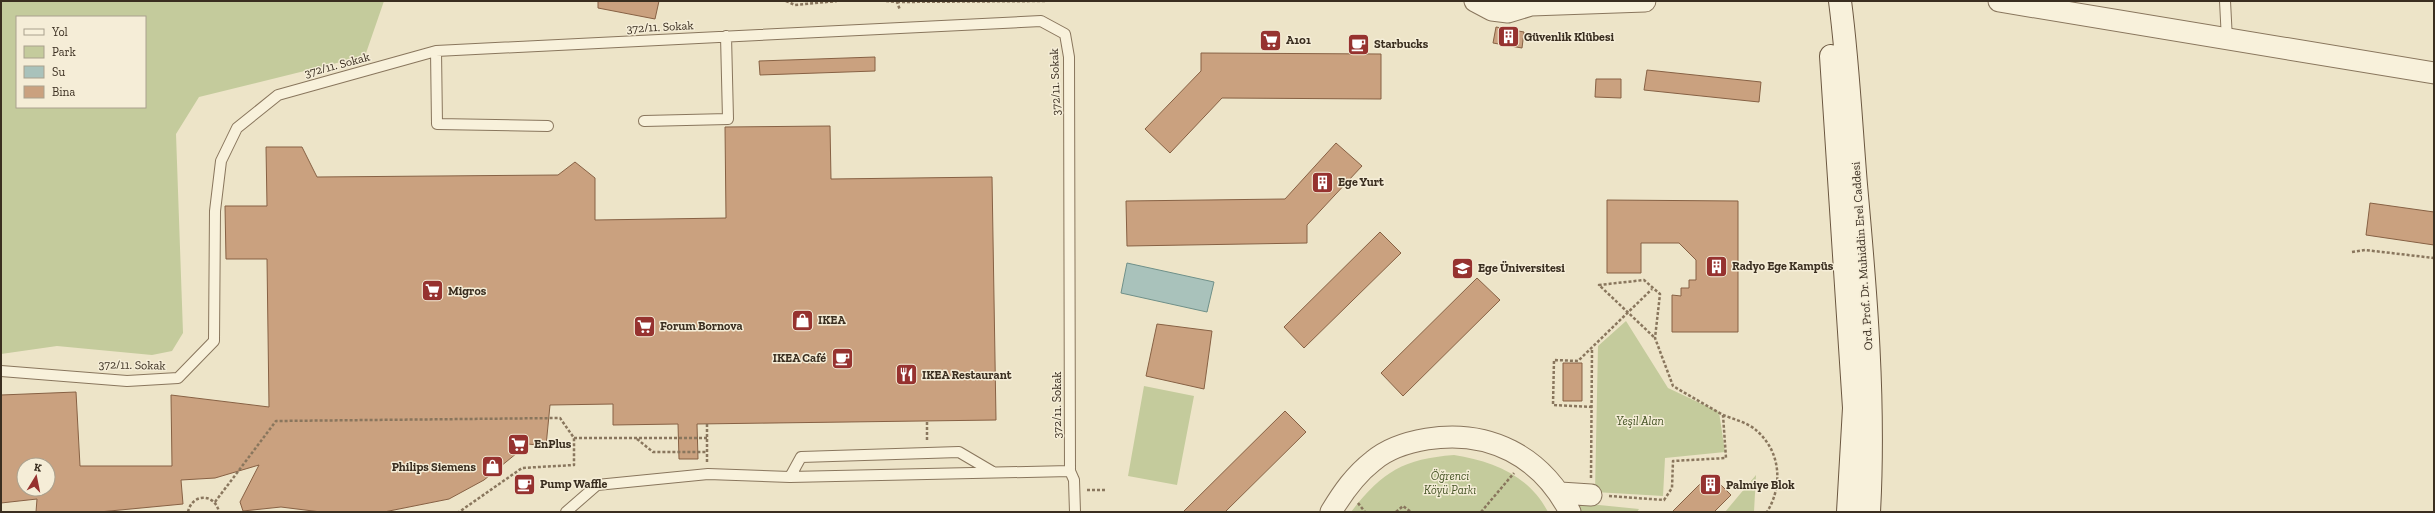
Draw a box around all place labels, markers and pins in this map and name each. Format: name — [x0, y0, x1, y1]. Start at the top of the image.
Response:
building icon: Güvenlik Klübesi — [1496, 24, 1522, 50]
supermarket icon: A101 — [1258, 27, 1284, 53]
place label: Güvenlik Klübesi — [1524, 30, 1614, 44]
cafe icon: Starbucks — [1345, 31, 1371, 57]
place label: A101 — [1286, 33, 1311, 47]
place label: Starbucks — [1374, 37, 1429, 51]
building icon: Ege Yurt — [1310, 169, 1336, 195]
place label: Ege Yurt — [1338, 175, 1384, 189]
building icon: Radyo Ege Kampüs — [1704, 253, 1730, 279]
school or university icon: Ege Üniversitesi — [1450, 255, 1476, 281]
place label: Radyo Ege Kampüs — [1732, 259, 1834, 273]
place label: Ege Üniversitesi — [1478, 261, 1565, 275]
supermarket icon: Migros — [419, 278, 445, 304]
place label: Migros — [448, 284, 487, 298]
shop icon: IKEA — [790, 307, 816, 333]
supermarket icon: Forum Bornova — [631, 313, 657, 339]
place label: IKEA — [818, 313, 846, 327]
place label: Forum Bornova — [660, 319, 743, 333]
cafe icon: IKEA Café — [829, 345, 855, 371]
place label: IKEA Café — [773, 351, 826, 365]
restaurant icon: IKEA Restaurant — [893, 362, 919, 388]
place label: IKEA Restaurant — [922, 368, 1012, 382]
supermarket icon: EnPlus — [506, 431, 532, 457]
place label: EnPlus — [534, 437, 572, 451]
shop icon: Philips Siemens — [479, 454, 505, 480]
place label: Philips Siemens — [392, 460, 476, 474]
cafe icon: Pump Waffle — [511, 471, 537, 497]
building icon: Palmiye Blok — [1697, 472, 1723, 498]
place label: Pump Waffle — [540, 477, 607, 491]
place label: Palmiye Blok — [1726, 478, 1795, 492]

